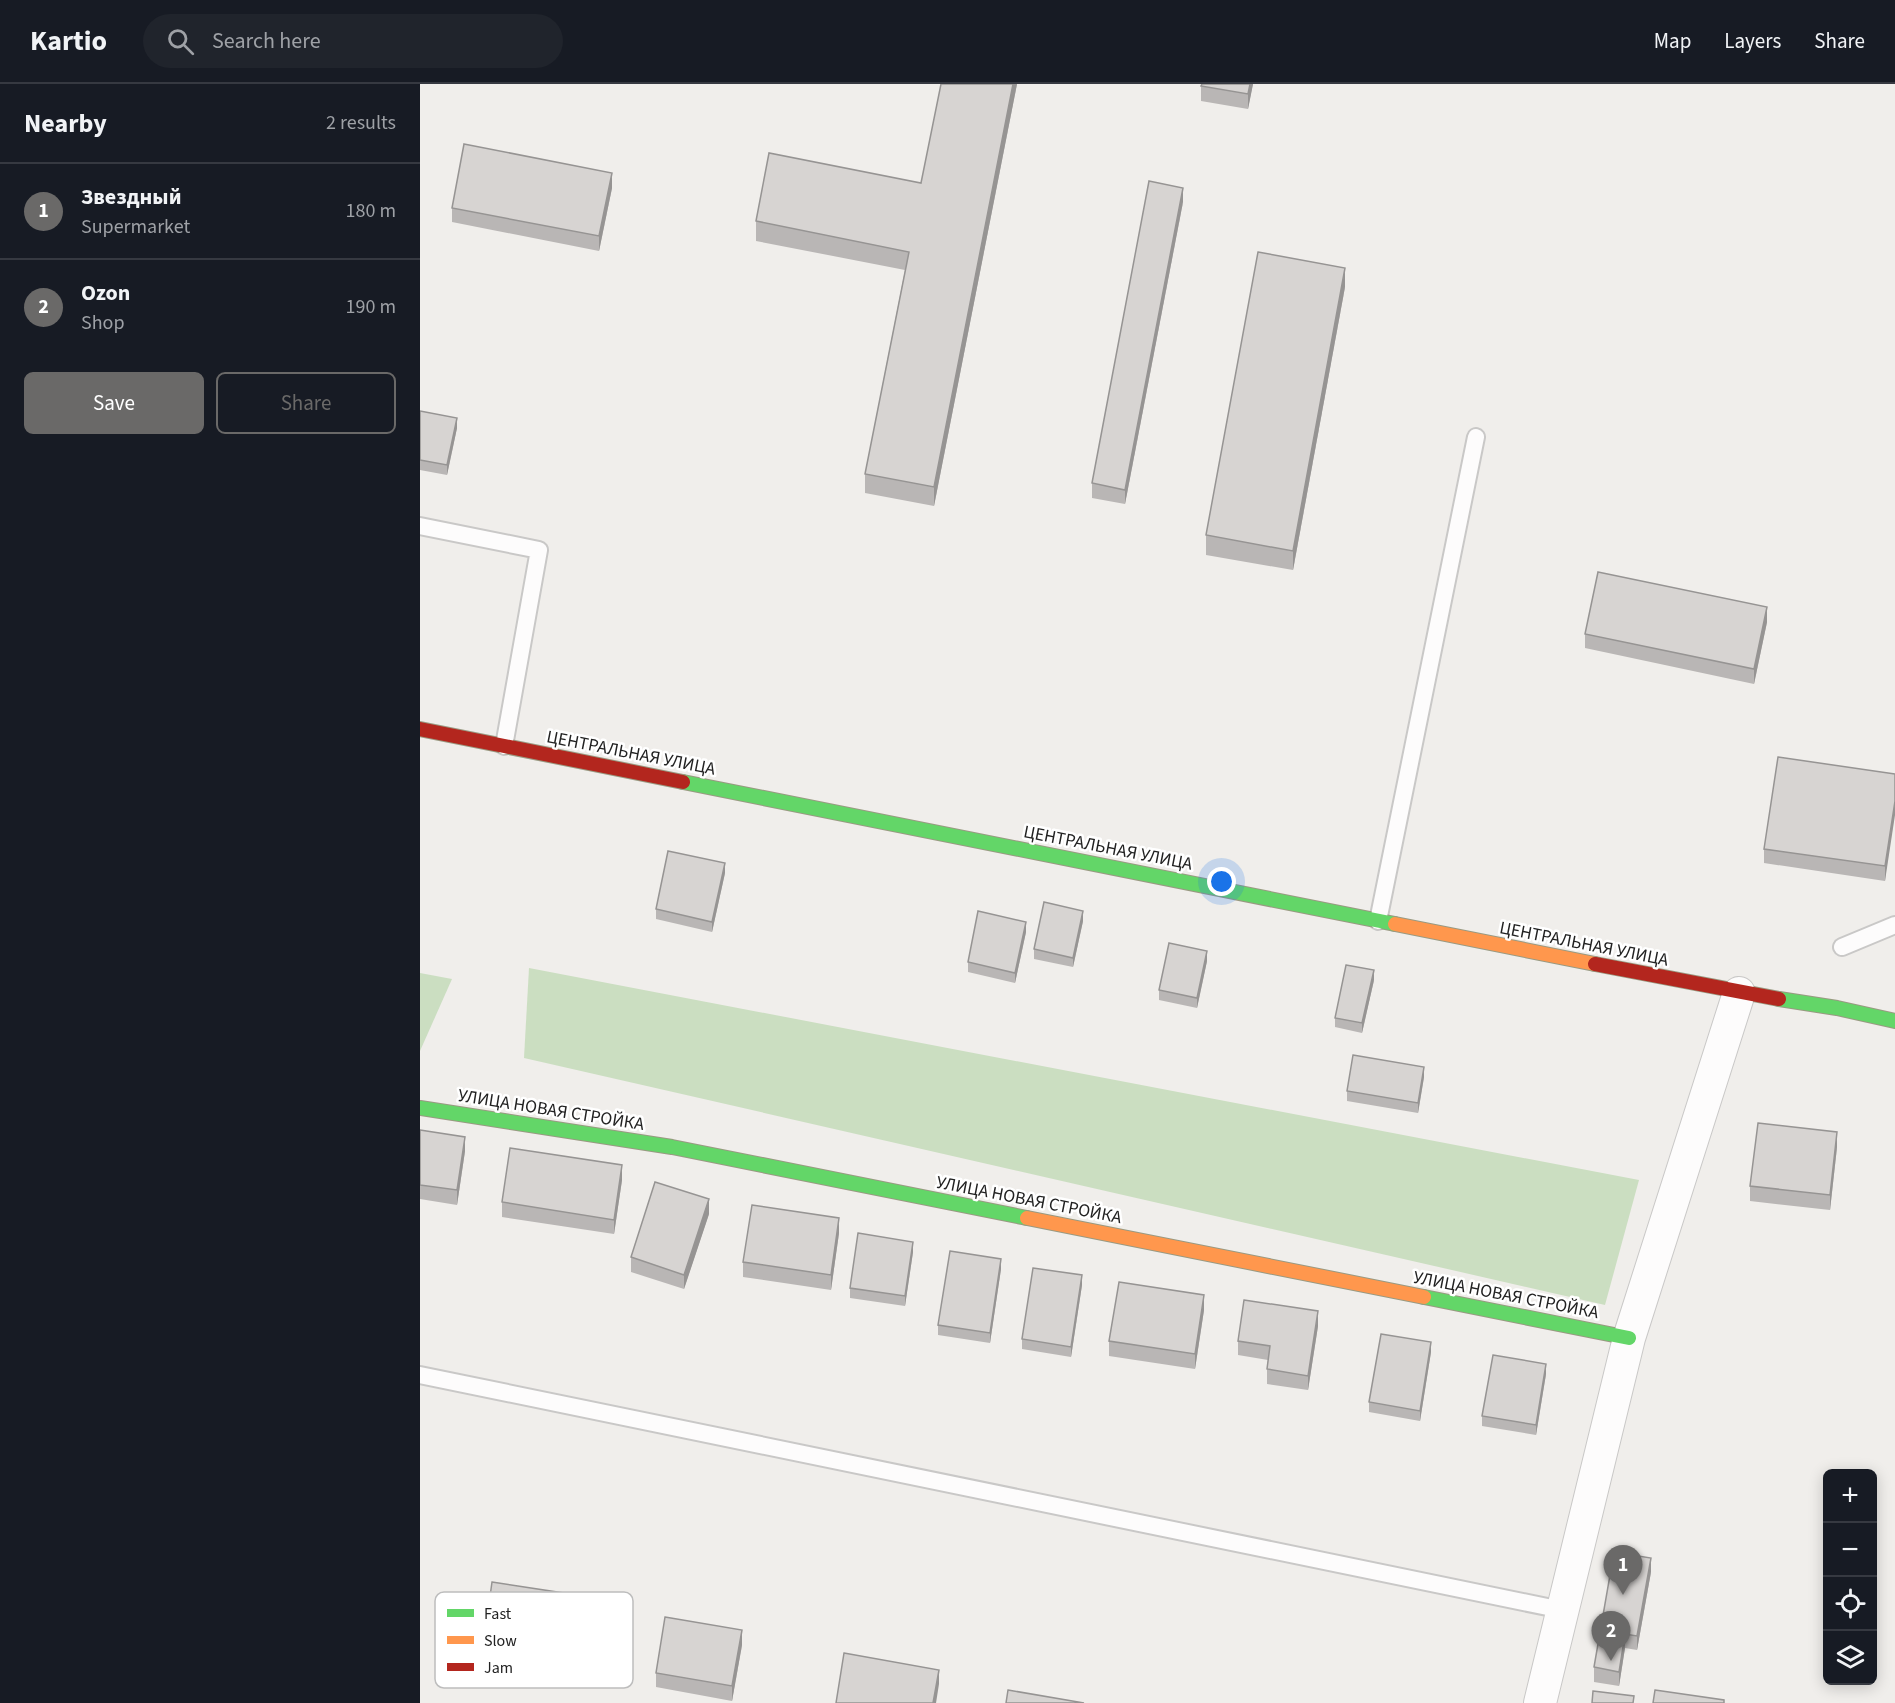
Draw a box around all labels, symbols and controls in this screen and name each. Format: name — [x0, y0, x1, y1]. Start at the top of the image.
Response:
search box — [143, 14, 563, 68]
text: Kartio — [30, 21, 107, 61]
icon: search — [164, 25, 197, 58]
text: Search here — [212, 25, 321, 57]
text: Map — [1654, 26, 1691, 56]
text: Layers — [1724, 26, 1781, 56]
text: Share — [1814, 26, 1865, 56]
text: Nearby — [24, 105, 107, 142]
text: 2 results — [326, 109, 396, 137]
text: Звездный — [81, 181, 181, 213]
text: 1 — [38, 197, 49, 225]
text: 180 m — [346, 197, 396, 225]
text: Supermarket — [81, 213, 190, 241]
text: Ozon — [81, 277, 130, 309]
text: 2 — [38, 293, 49, 321]
text: 190 m — [346, 293, 396, 321]
text: Shop — [81, 309, 125, 337]
button: Save — [24, 372, 204, 434]
button: Share — [216, 372, 396, 434]
street label: ЦЕНТРАЛЬНАЯ УЛИЦА — [544, 724, 718, 782]
street label: ЦЕНТРАЛЬНАЯ УЛИЦА — [1021, 819, 1195, 877]
your location — [1207, 867, 1236, 896]
street label: ЦЕНТРАЛЬНАЯ УЛИЦА — [1497, 915, 1671, 973]
street label: УЛИЦА НОВАЯ СТРОЙКА — [456, 1083, 646, 1137]
street label: УЛИЦА НОВАЯ СТРОЙКА — [934, 1170, 1124, 1230]
street label: УЛИЦА НОВАЯ СТРОЙКА — [1411, 1265, 1601, 1325]
map controls — [1823, 1469, 1877, 1685]
button: + — [1823, 1469, 1877, 1523]
button: − — [1823, 1523, 1877, 1577]
pin: 1 — [1604, 1546, 1642, 1595]
button: locate — [1823, 1577, 1877, 1631]
legend — [435, 1592, 633, 1688]
text: Fast — [484, 1603, 512, 1625]
pin: 2 — [1592, 1612, 1630, 1661]
text: Slow — [484, 1630, 517, 1652]
button: layers — [1823, 1631, 1877, 1685]
text: Jam — [484, 1657, 513, 1679]

